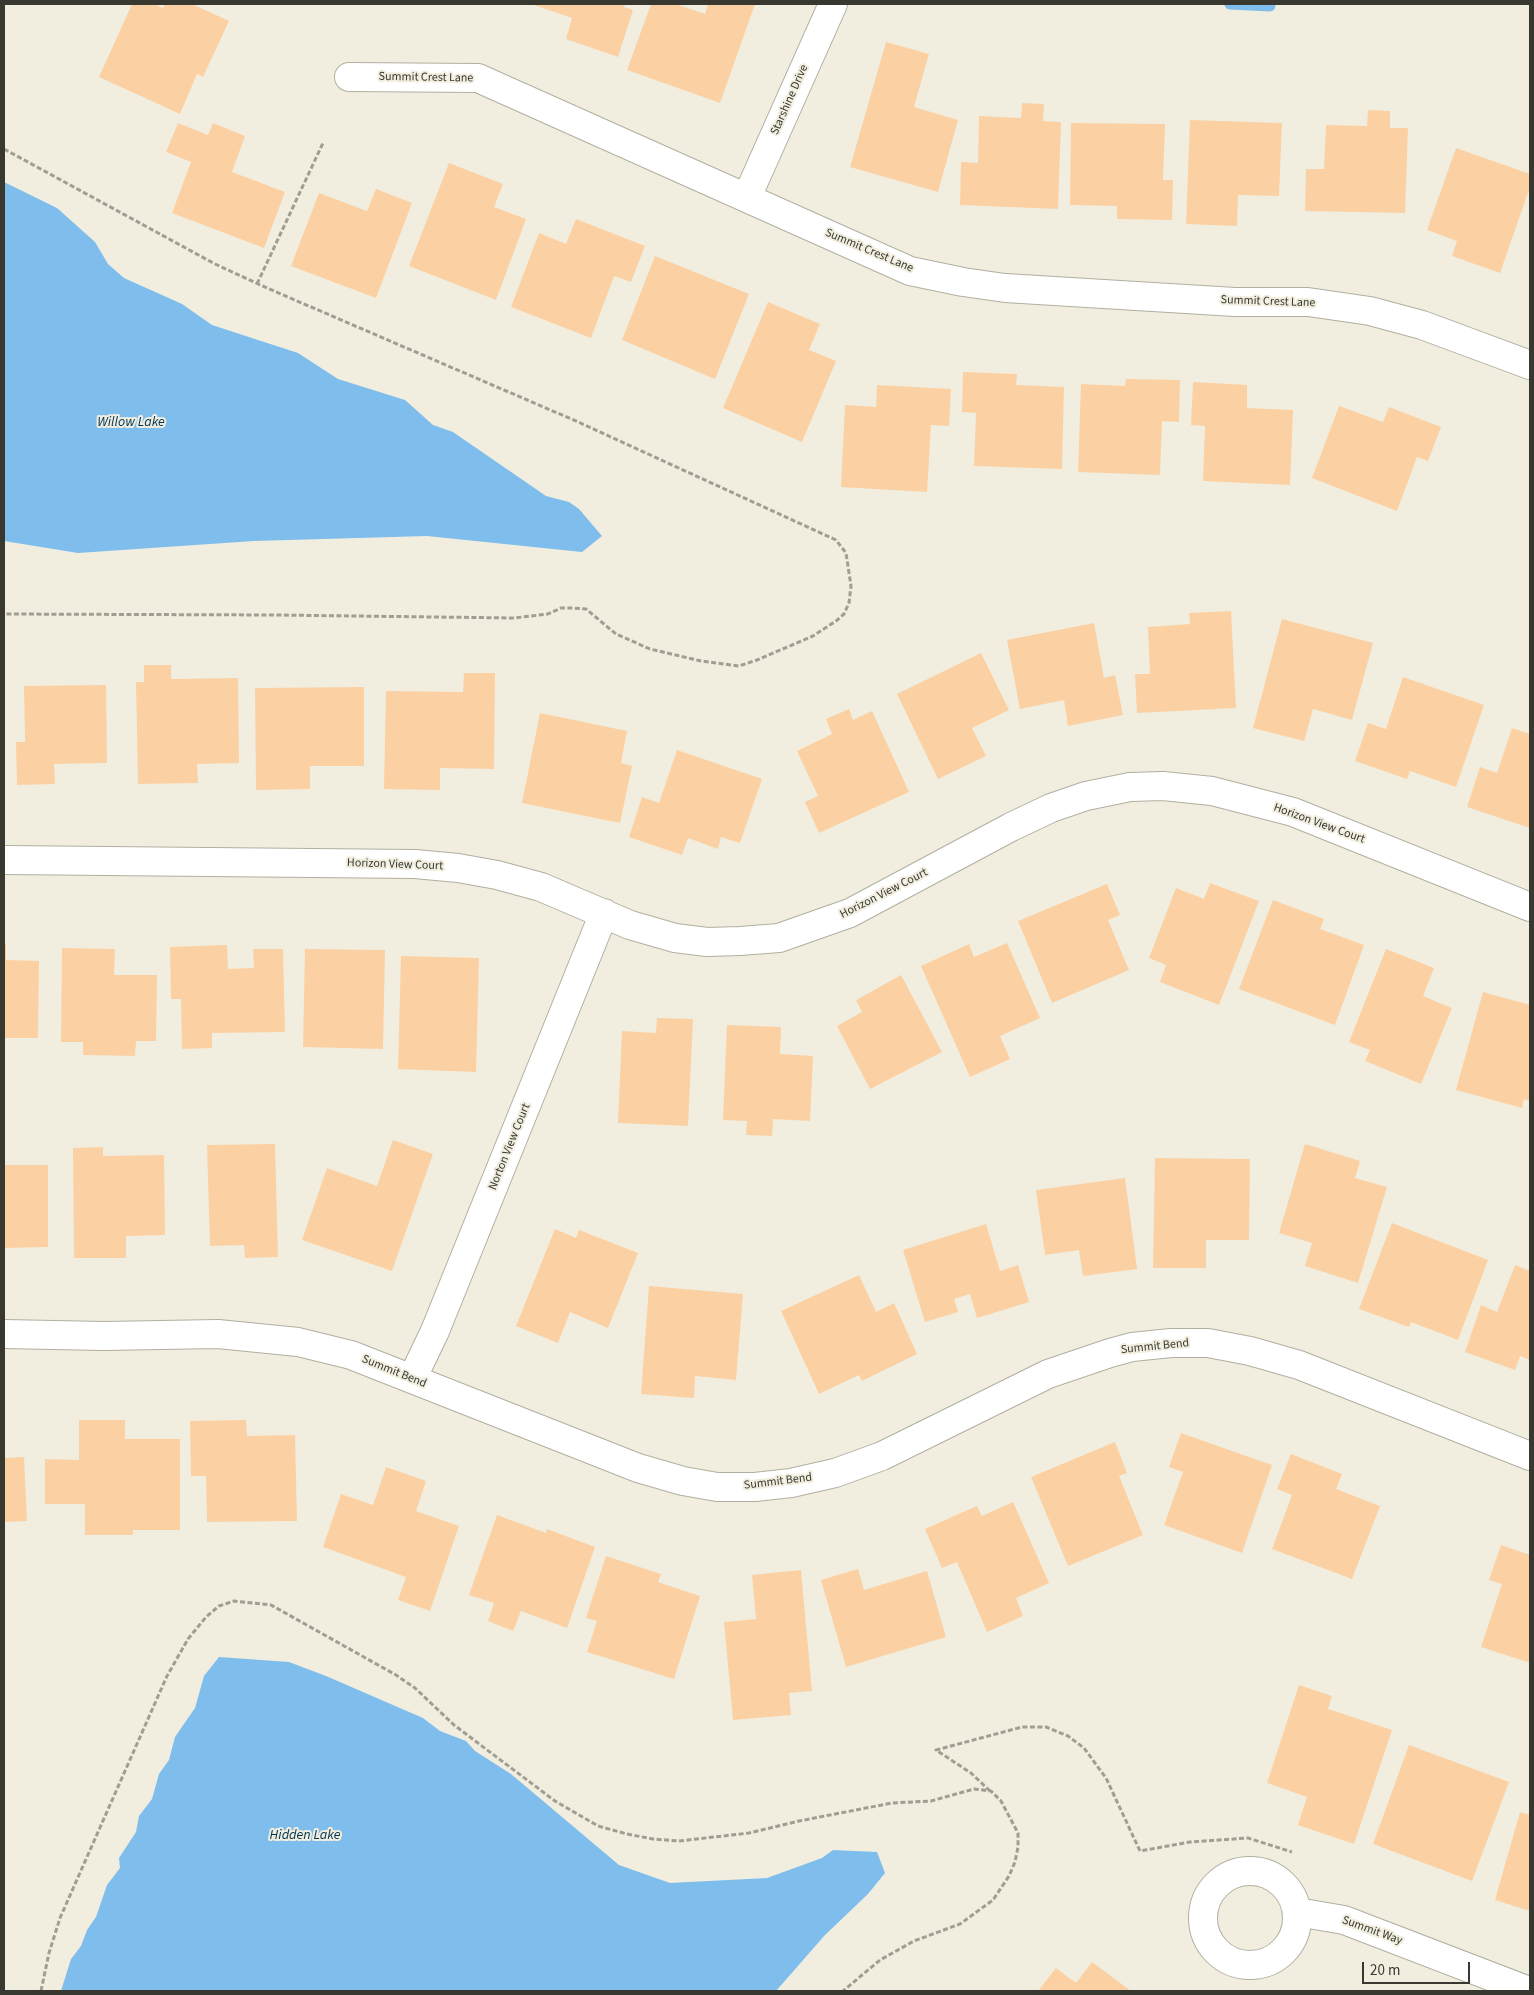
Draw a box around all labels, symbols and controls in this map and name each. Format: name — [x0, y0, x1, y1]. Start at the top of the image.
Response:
street label: Starshine Drive — [768, 63, 812, 137]
street label: Summit Crest Lane — [379, 70, 473, 86]
street label: Summit Crest Lane — [823, 226, 915, 276]
street label: Summit Crest Lane — [1220, 293, 1316, 311]
water label: Willow Lake — [97, 415, 165, 431]
street label: Horizon View Court — [1271, 801, 1367, 847]
street label: Horizon View Court — [347, 856, 443, 874]
street label: Horizon View Court — [838, 866, 930, 922]
street label: Norton View Court — [486, 1102, 534, 1192]
street label: Summit Bend — [1120, 1336, 1190, 1358]
street label: Summit Bend — [360, 1352, 428, 1392]
street label: Summit Bend — [743, 1471, 813, 1493]
water label: Hidden Lake — [270, 1828, 340, 1844]
street label: Summit Way — [1340, 1913, 1404, 1949]
scale bar — [1364, 1952, 1472, 1984]
text: 20 m — [1370, 1960, 1400, 1981]

